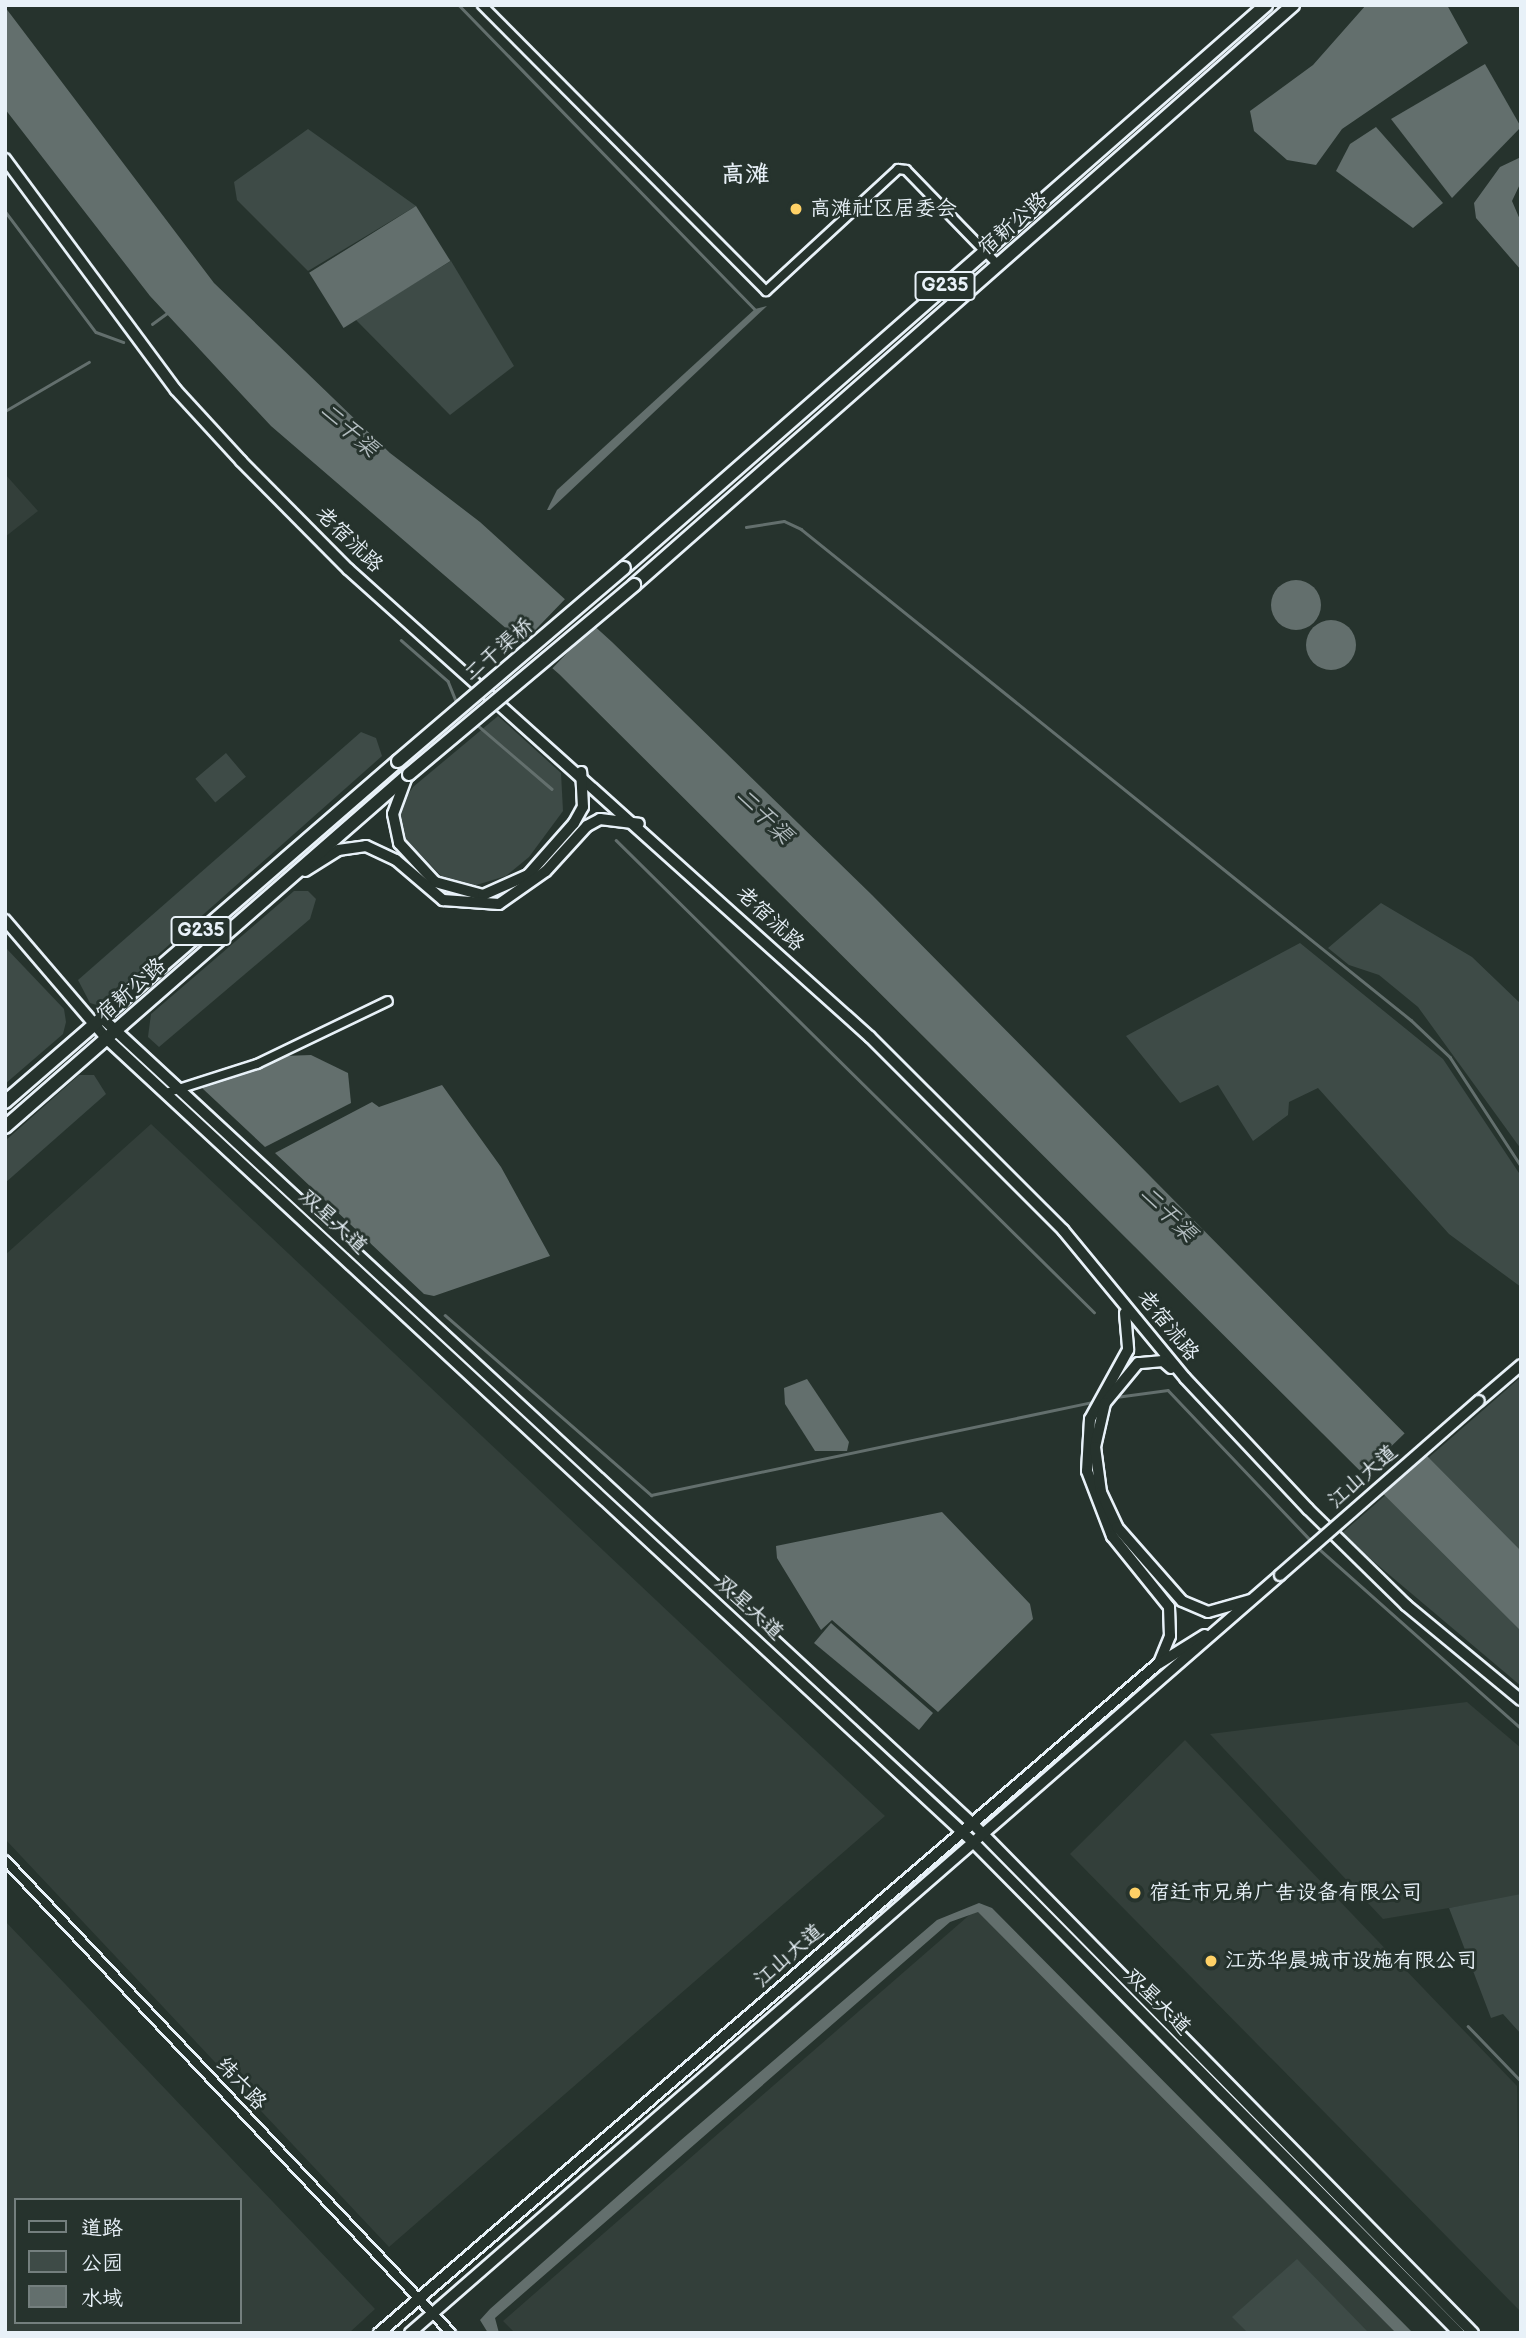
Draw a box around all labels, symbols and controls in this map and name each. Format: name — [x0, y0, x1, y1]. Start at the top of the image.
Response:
district label: 高滩 — [721, 161, 769, 189]
street label: 宿新公路 — [973, 187, 1053, 261]
place label: 高滩社区居委会 — [810, 196, 957, 222]
marker: 高滩社区居委会 — [788, 201, 804, 217]
road number: G235 — [914, 270, 976, 302]
water label: 二干渠 — [314, 397, 384, 463]
street label: 老宿沭路 — [310, 502, 388, 578]
street label: 二干渠桥 — [459, 613, 539, 687]
water label: 二干渠 — [730, 782, 798, 850]
street label: 老宿沭路 — [731, 881, 809, 957]
road number: G235 — [170, 916, 232, 946]
street label: 宿新公路 — [91, 953, 171, 1027]
water label: 二干渠 — [1134, 1180, 1202, 1248]
street label: 双星大道 — [294, 1184, 372, 1260]
street label: 老宿沭路 — [1132, 1285, 1204, 1367]
street label: 江山大道 — [1323, 1440, 1403, 1514]
street label: 双星大道 — [710, 1570, 788, 1646]
place label: 宿迁市兄弟广告设备有限公司 — [1149, 1880, 1422, 1906]
marker: 宿迁市兄弟广告设备有限公司 — [1127, 1885, 1143, 1901]
street label: 江山大道 — [749, 1919, 829, 1993]
place label: 江苏华晨城市设施有限公司 — [1225, 1948, 1477, 1974]
marker: 江苏华晨城市设施有限公司 — [1203, 1953, 1219, 1969]
street label: 双星大道 — [1118, 1963, 1196, 2041]
street label: 纬六路 — [210, 2052, 272, 2116]
legend — [14, 2198, 242, 2324]
text: 道路 — [81, 2216, 123, 2241]
text: 公园 — [81, 2251, 123, 2276]
text: 水域 — [81, 2286, 123, 2311]

